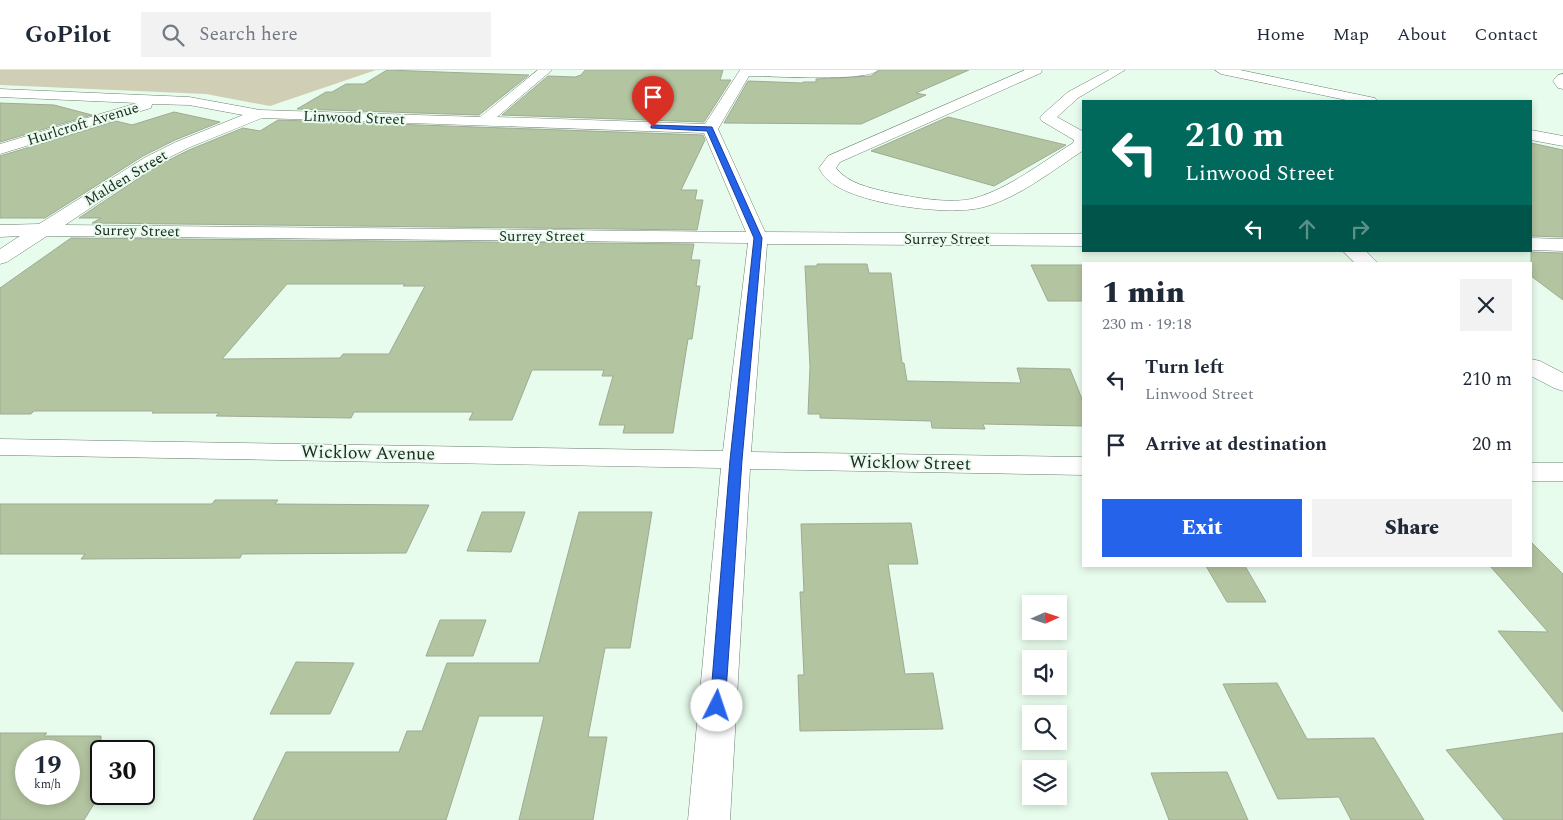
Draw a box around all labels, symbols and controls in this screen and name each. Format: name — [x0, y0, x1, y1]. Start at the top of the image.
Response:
search box — [141, 12, 491, 57]
text: GoPilot — [25, 17, 111, 53]
text: Search here — [199, 20, 298, 49]
icon: search — [159, 21, 187, 49]
text: Home — [1256, 21, 1305, 48]
text: Map — [1333, 21, 1369, 48]
text: About — [1397, 21, 1447, 48]
text: Contact — [1475, 21, 1538, 48]
pin — [632, 76, 674, 127]
icon: arrive — [639, 83, 667, 111]
street label: Hurlcroft Avenue — [24, 96, 142, 152]
street label: Linwood Street — [303, 105, 405, 131]
text: 210 m — [1185, 109, 1284, 162]
icon: left — [1102, 120, 1167, 185]
street label: Malden Street — [80, 144, 172, 212]
text: Linwood Street — [1185, 157, 1334, 190]
icon: left — [1240, 215, 1268, 243]
icon: ahead — [1293, 215, 1321, 243]
icon: right — [1346, 215, 1374, 243]
street label: Surrey Street — [94, 219, 180, 243]
street label: Surrey Street — [499, 225, 585, 248]
street label: Surrey Street — [904, 228, 990, 251]
text: 1 min — [1102, 270, 1185, 316]
button: close — [1460, 279, 1512, 331]
text: 230 m · 19:18 — [1102, 312, 1192, 336]
text: Turn left — [1145, 353, 1224, 382]
text: 210 m — [1462, 365, 1512, 394]
icon: left — [1102, 366, 1130, 394]
text: Linwood Street — [1145, 382, 1254, 406]
text: Arrive at destination — [1145, 430, 1327, 459]
text: 20 m — [1472, 430, 1512, 459]
icon: arrive — [1102, 431, 1130, 459]
street label: Wicklow Avenue — [301, 438, 435, 468]
street label: Wicklow Street — [849, 448, 971, 478]
button: Exit — [1102, 499, 1302, 557]
button: Share — [1312, 499, 1512, 557]
north arrow — [1022, 595, 1068, 640]
map controls — [1022, 595, 1067, 805]
button: sound — [1022, 650, 1067, 695]
position arrow — [690, 679, 742, 731]
button: search — [1022, 705, 1067, 750]
speed limit sign: 30 — [90, 740, 155, 805]
text: 19 — [33, 747, 62, 785]
button: layers — [1022, 760, 1067, 805]
text: km/h — [34, 775, 61, 794]

